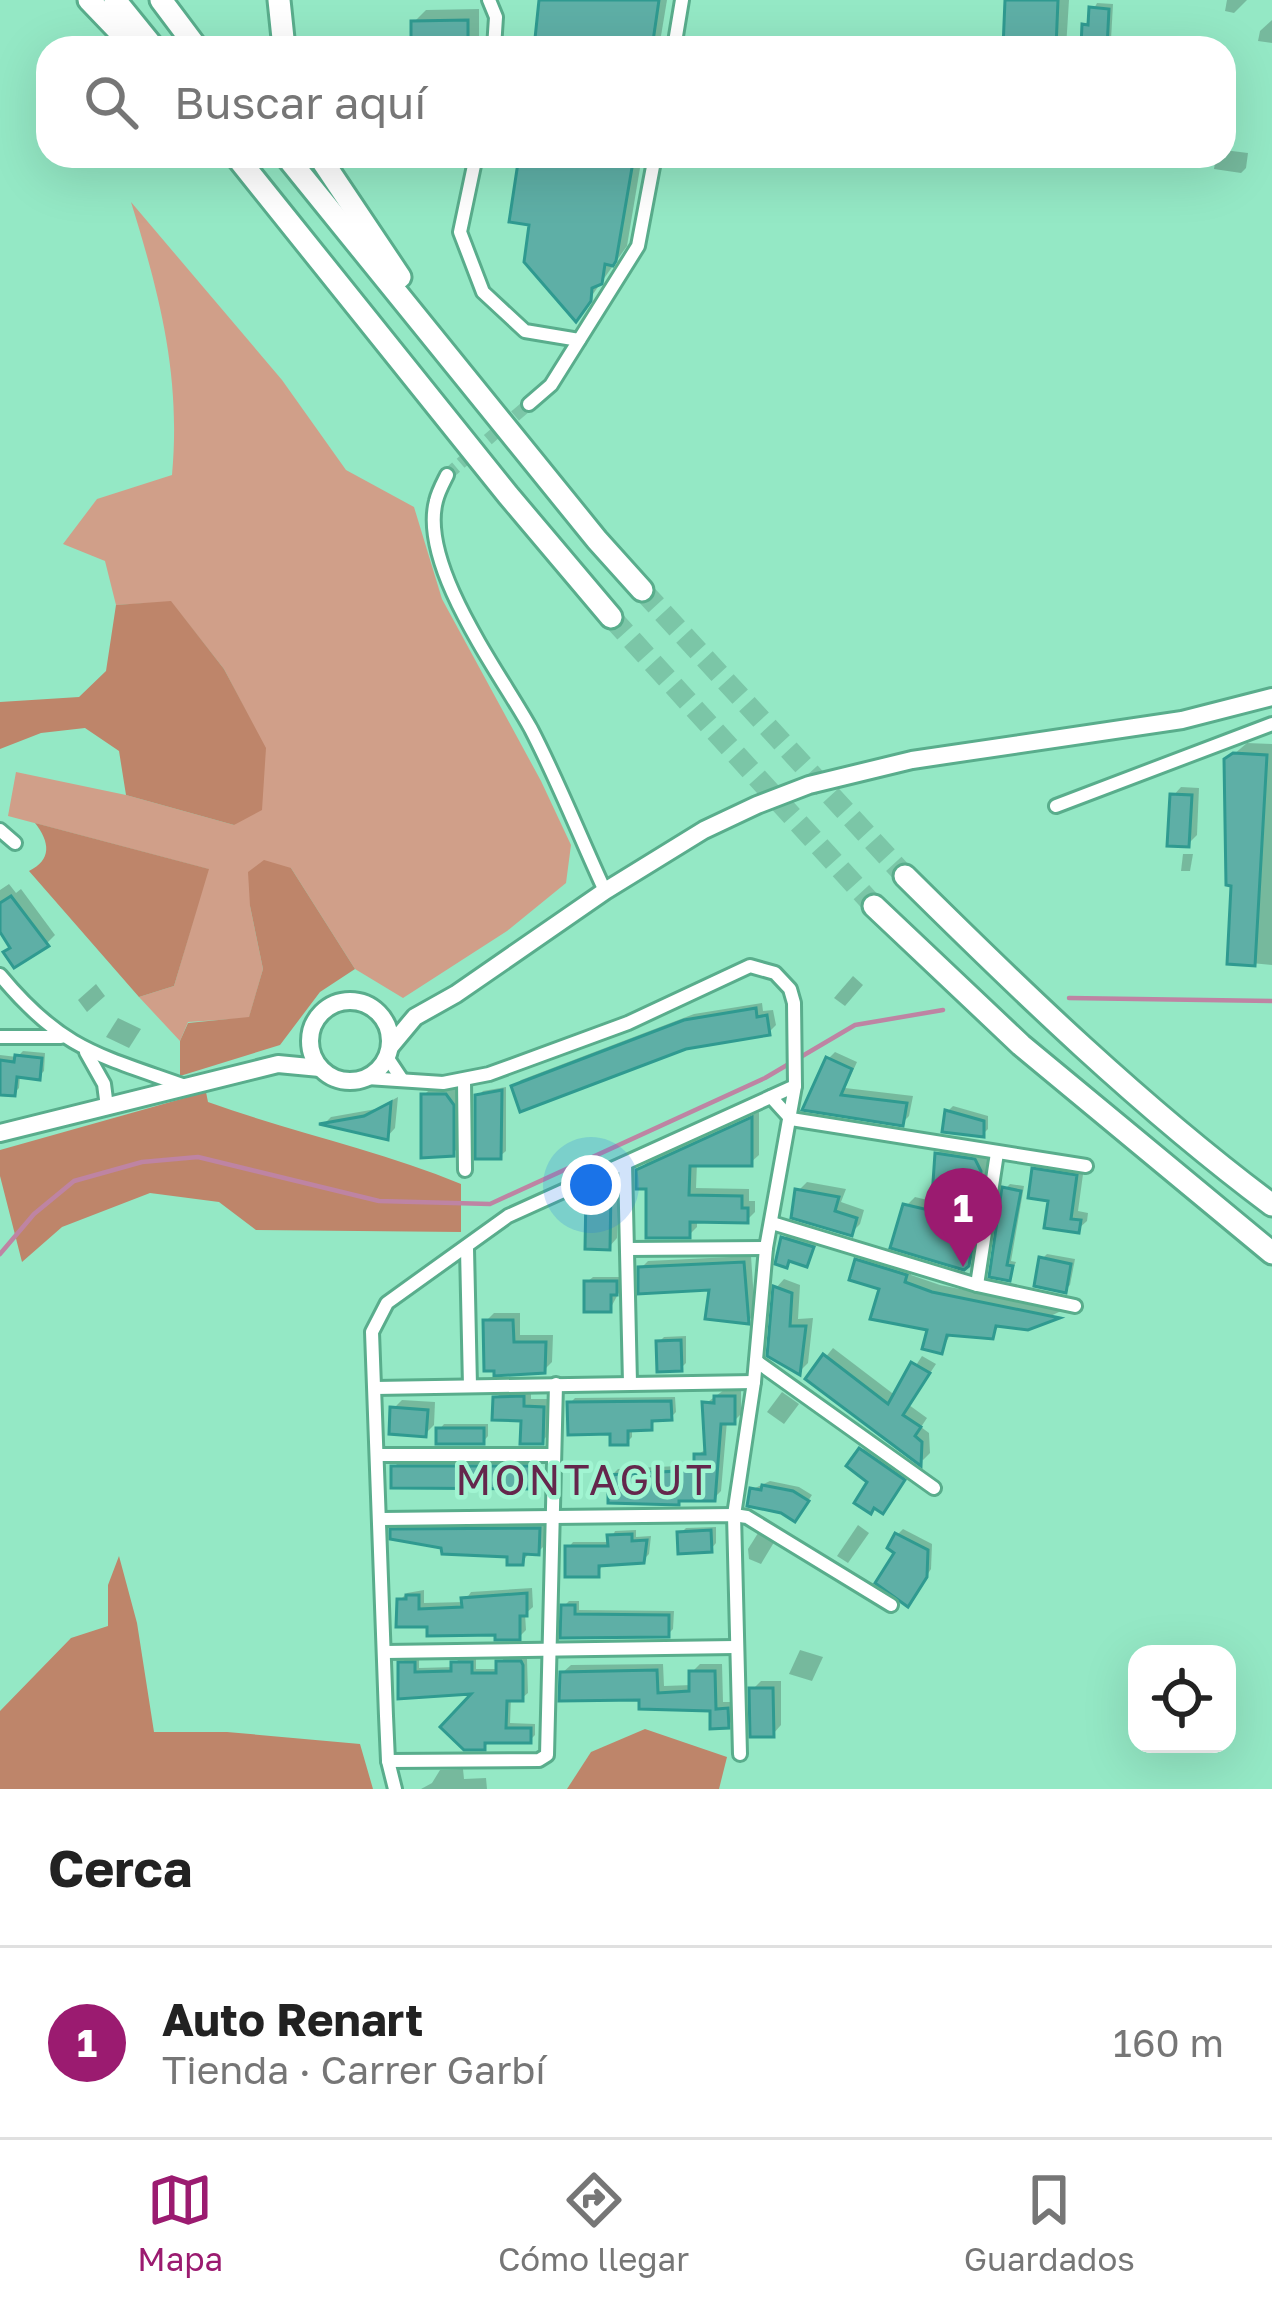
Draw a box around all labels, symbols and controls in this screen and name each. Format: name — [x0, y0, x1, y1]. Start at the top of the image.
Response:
search box — [36, 36, 1236, 168]
icon: search — [78, 69, 144, 135]
text: Buscar aquí — [174, 75, 426, 129]
your location — [561, 1155, 621, 1215]
pin: 1 — [924, 1168, 1002, 1267]
district label: MONTAGUT — [455, 1454, 715, 1504]
map controls — [1128, 1645, 1236, 1753]
button: locate — [1128, 1645, 1236, 1753]
text: Cerca — [48, 1837, 192, 1898]
text: Auto Renart — [162, 1992, 423, 2046]
text: 1 — [77, 2019, 97, 2066]
text: 160 m — [1113, 2019, 1224, 2066]
text: Tienda · Carrer Garbí — [162, 2046, 546, 2093]
tab: Mapa — [137, 2167, 223, 2278]
tab: Cómo llegar — [498, 2167, 689, 2278]
tab: Guardados — [964, 2167, 1135, 2278]

